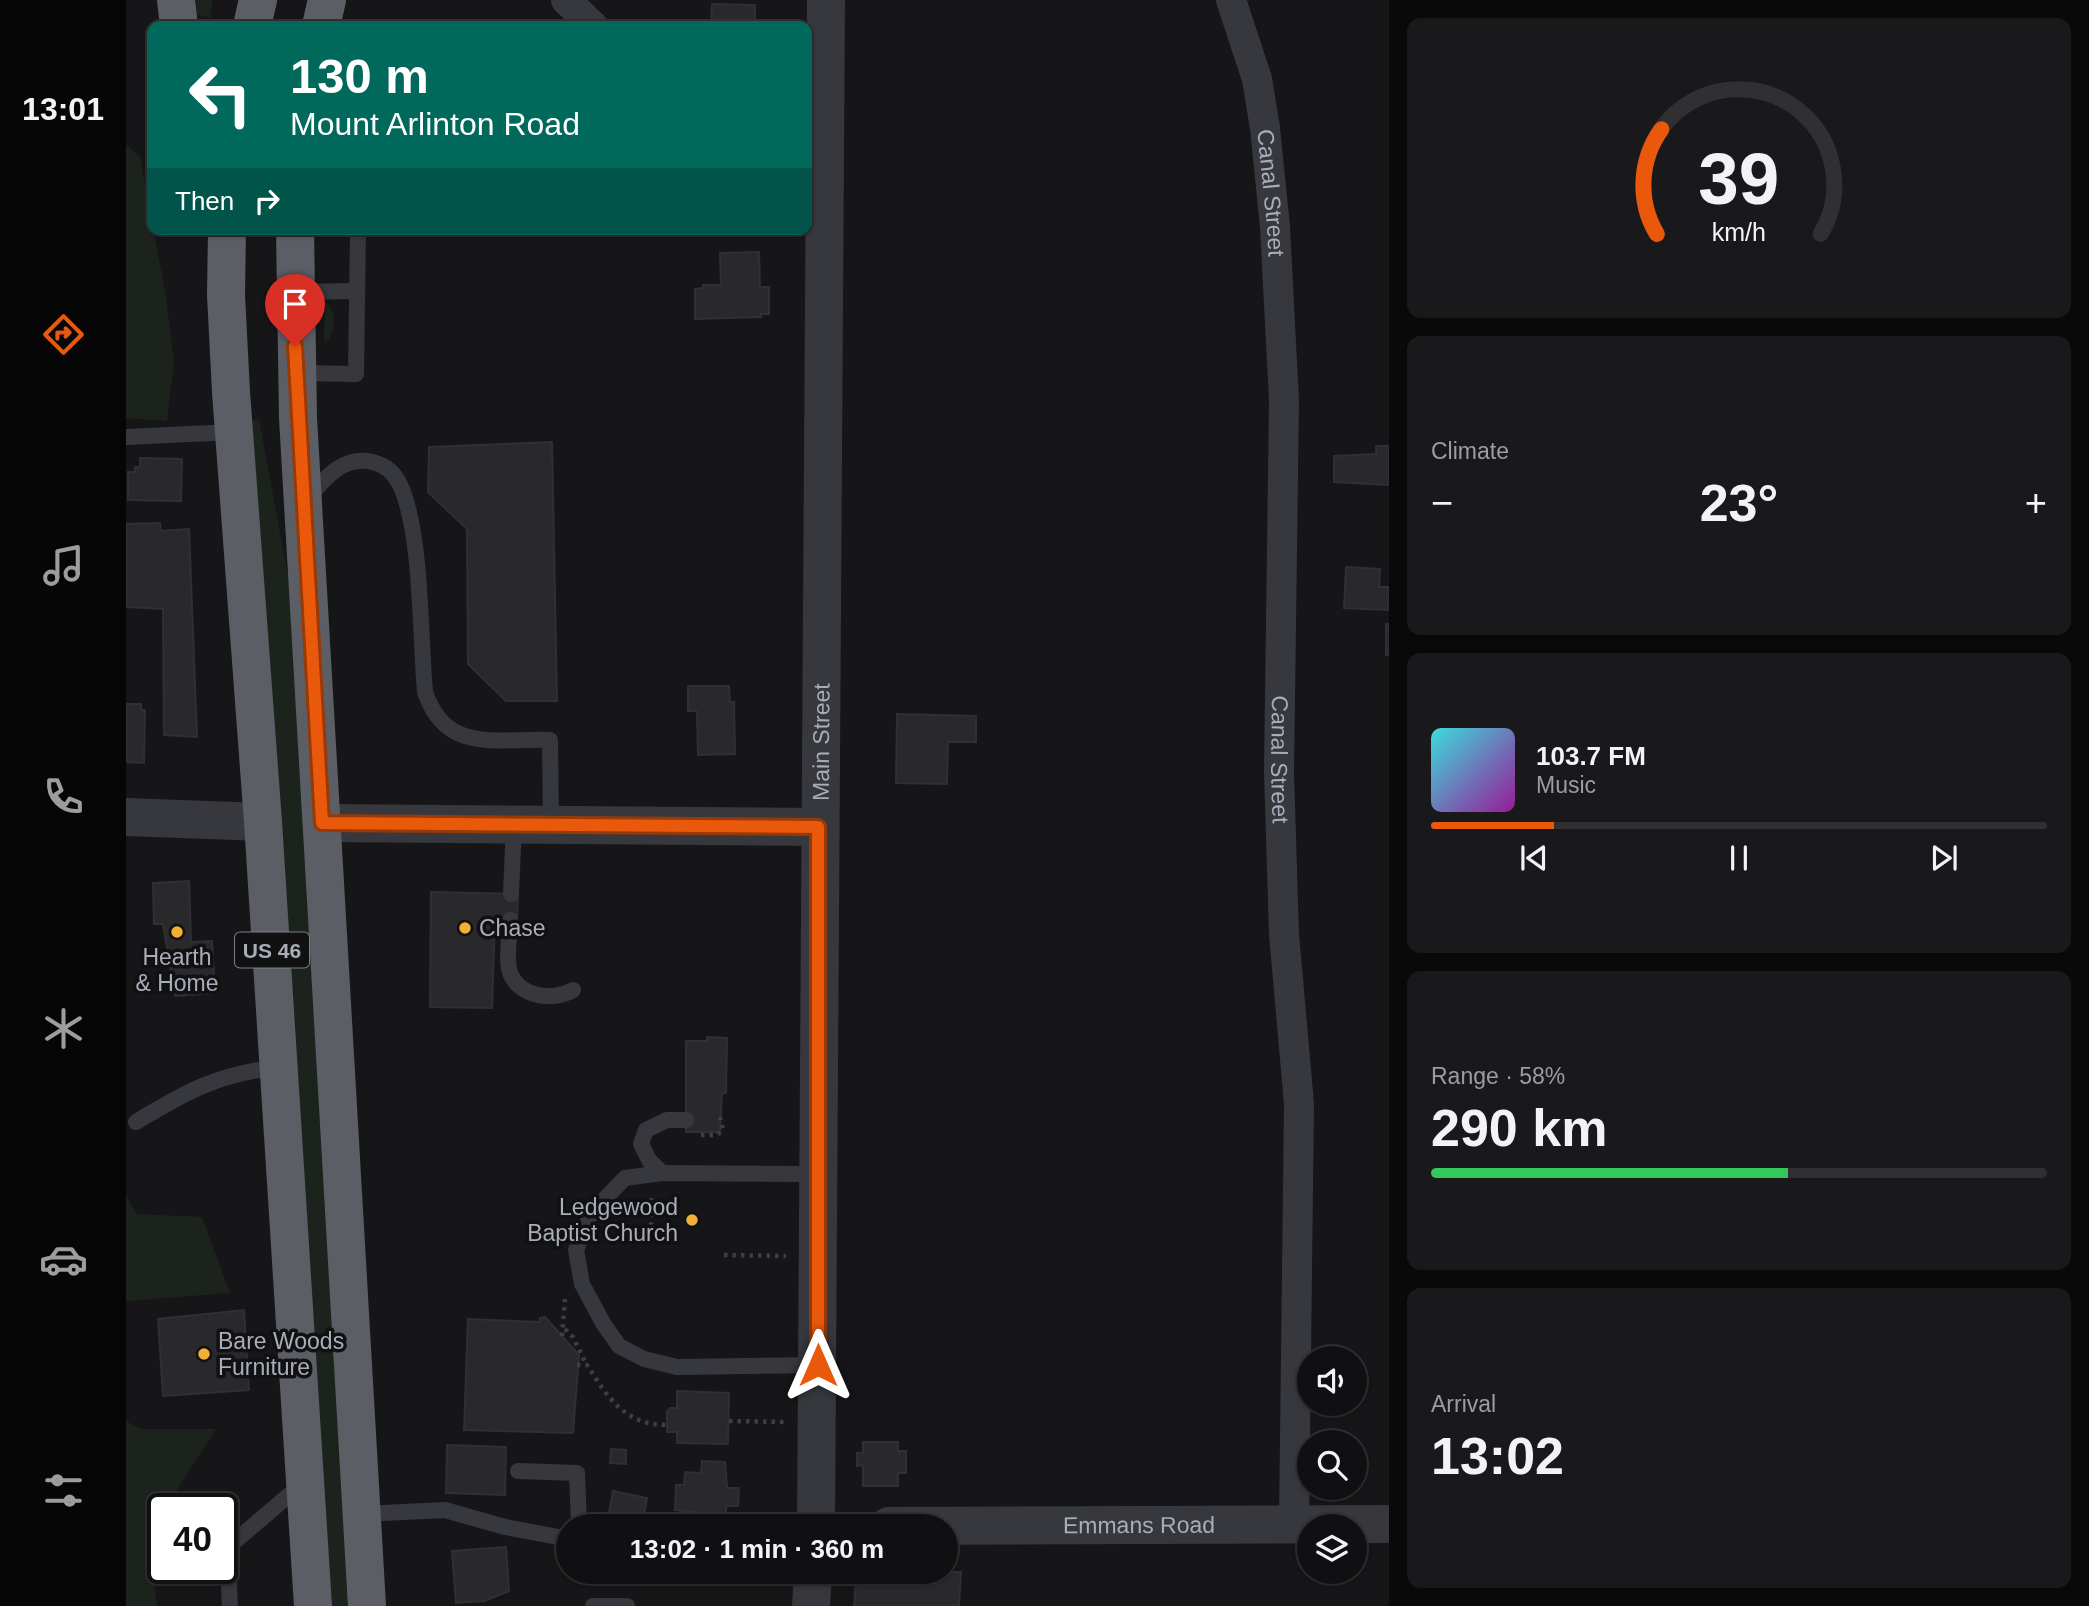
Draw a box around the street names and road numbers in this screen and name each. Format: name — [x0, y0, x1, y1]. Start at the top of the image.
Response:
street label: Canal Street — [1252, 128, 1290, 258]
street label: Main Street — [808, 682, 835, 801]
street label: Canal Street — [1266, 695, 1294, 824]
road number: US 46 — [235, 932, 309, 968]
street label: Emmans Road — [1063, 1512, 1215, 1538]

